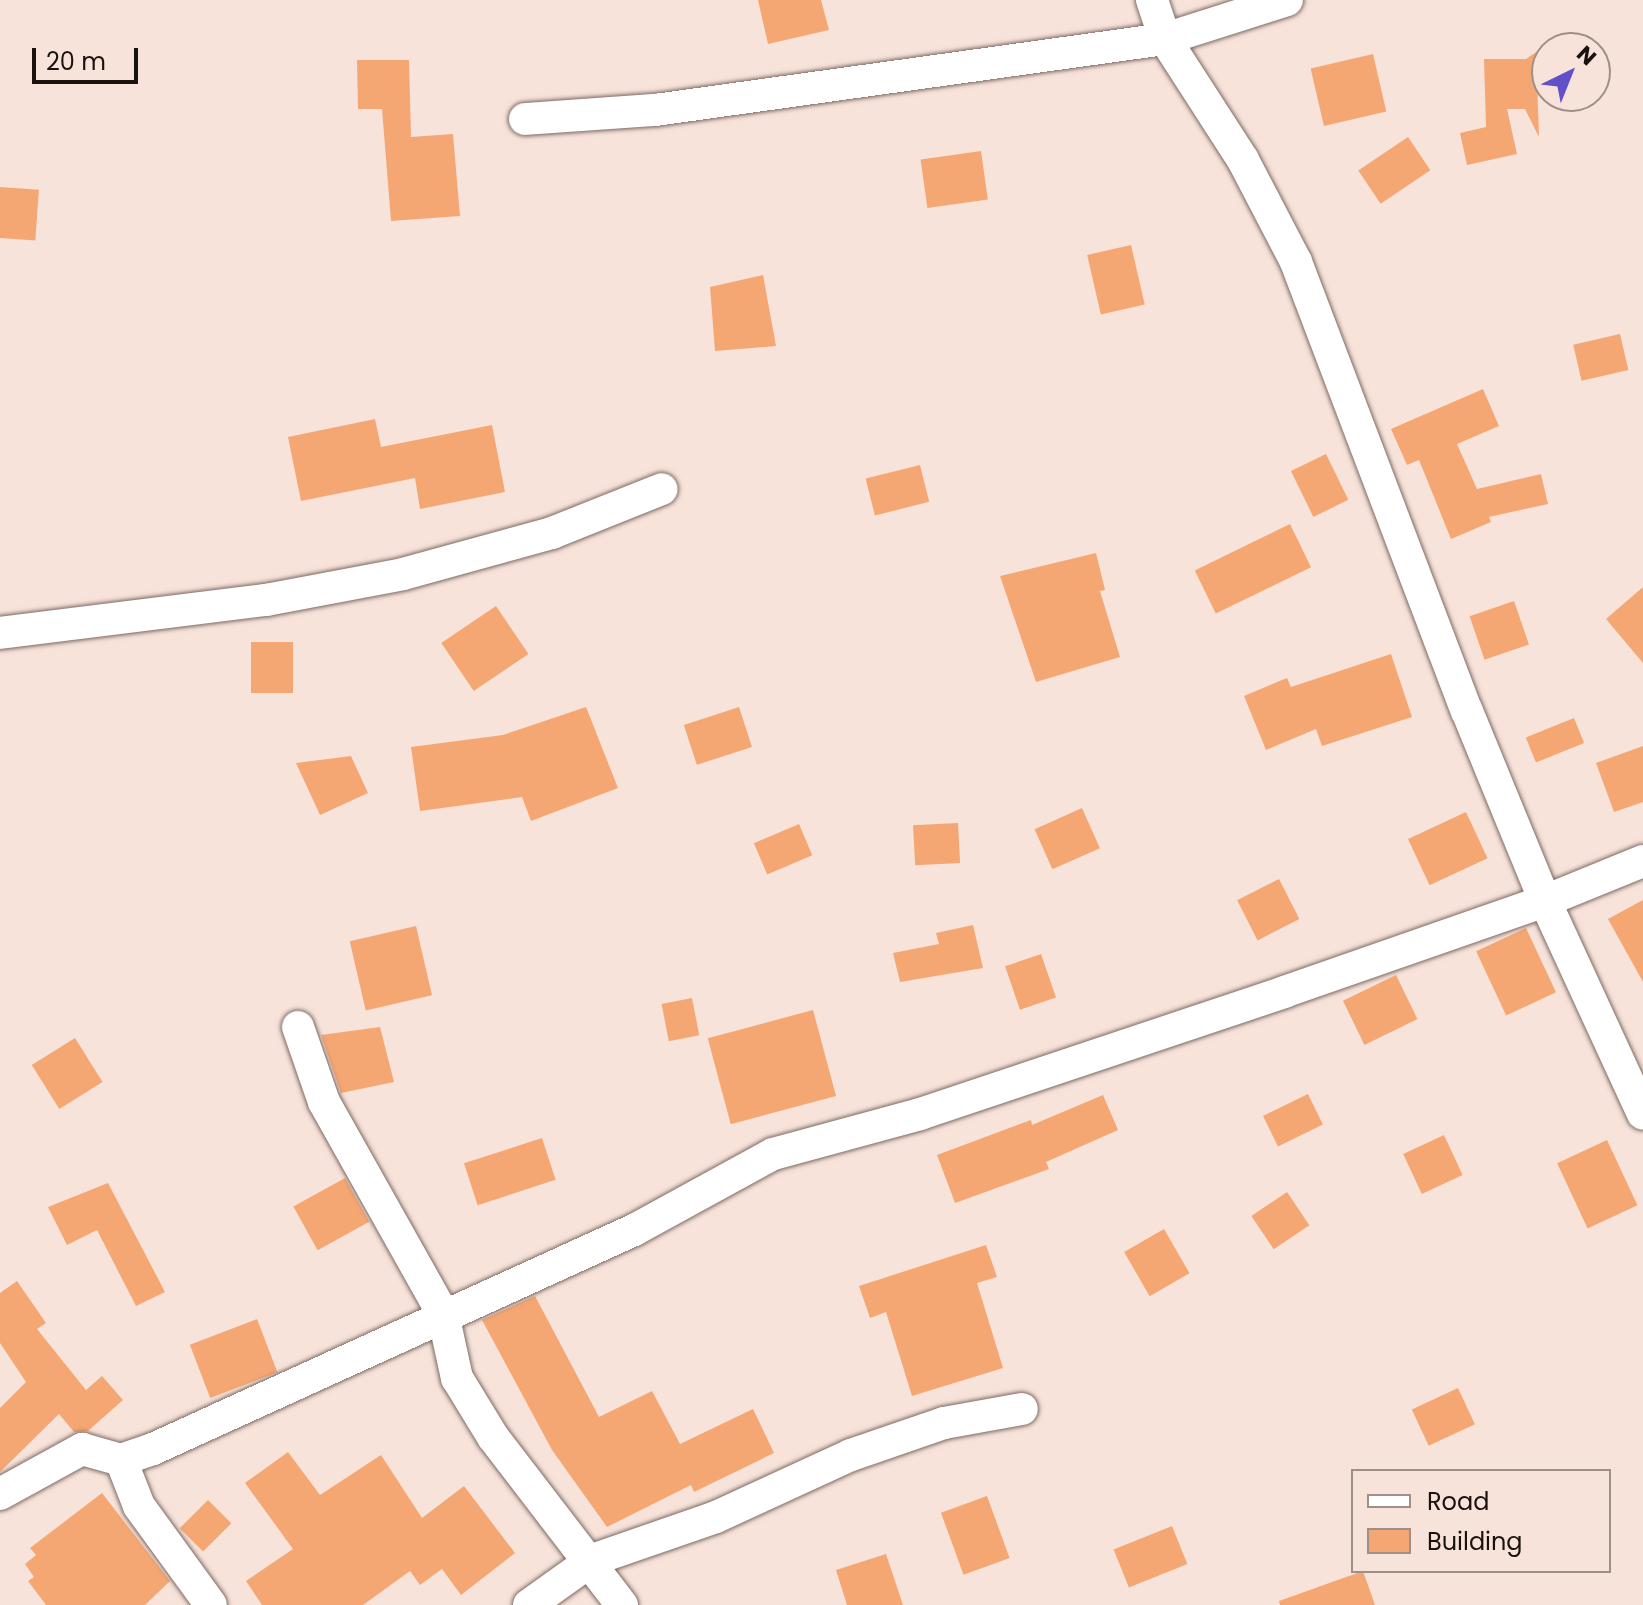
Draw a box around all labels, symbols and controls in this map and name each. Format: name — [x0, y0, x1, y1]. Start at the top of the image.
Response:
scale bar — [36, 32, 142, 82]
north arrow — [1531, 32, 1611, 112]
text: N — [1570, 39, 1603, 73]
text: 20 m — [46, 45, 106, 78]
legend — [1351, 1469, 1611, 1573]
text: Road — [1427, 1485, 1489, 1518]
text: Building — [1427, 1525, 1523, 1558]

